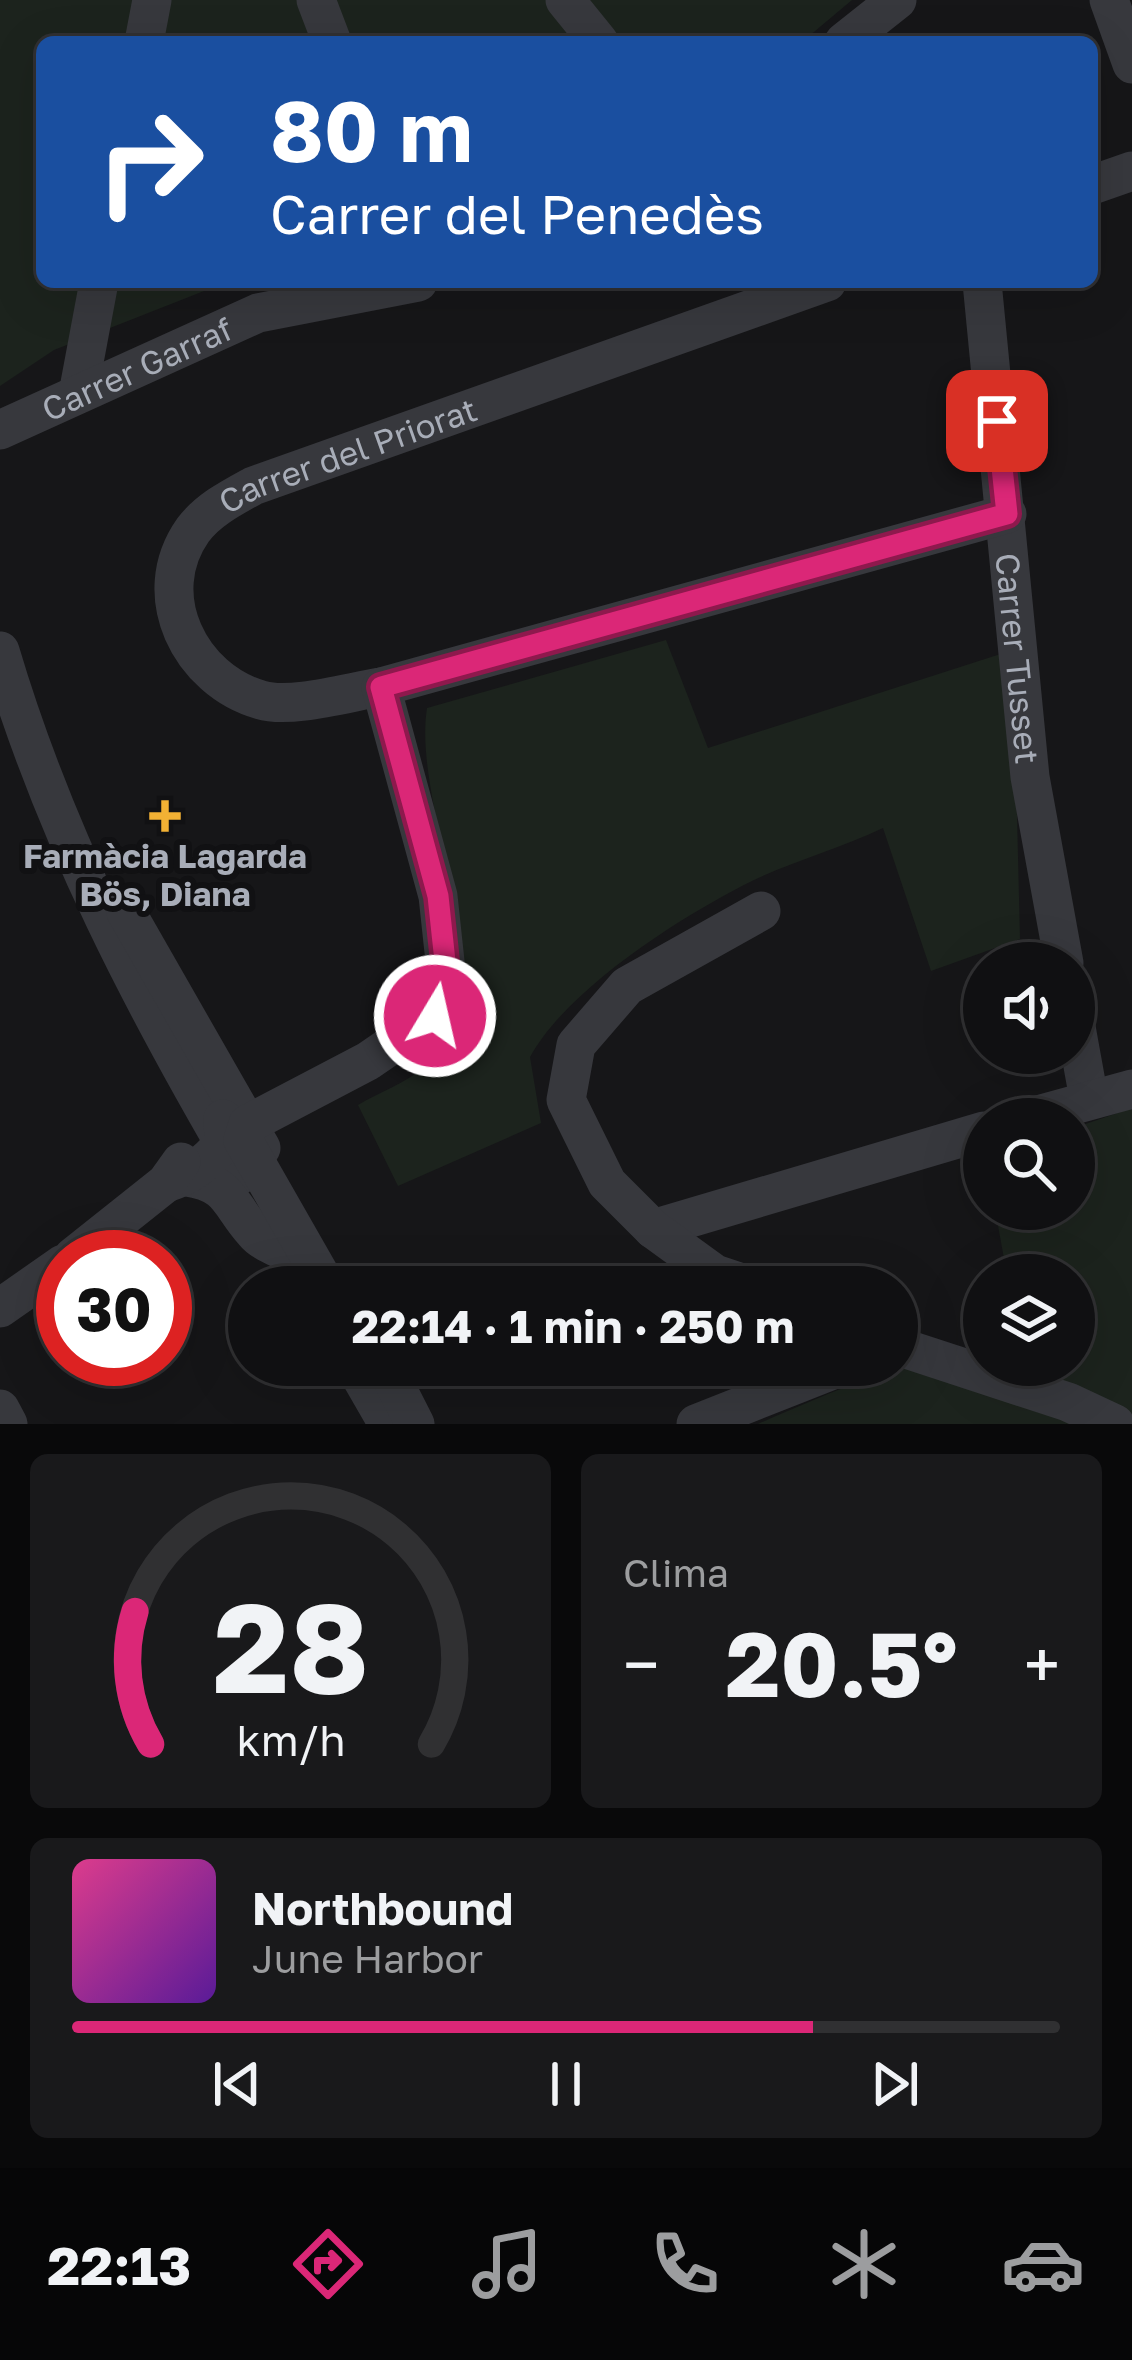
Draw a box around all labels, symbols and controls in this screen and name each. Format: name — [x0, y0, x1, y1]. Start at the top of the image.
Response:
text: 80 m — [270, 80, 473, 180]
icon: right — [72, 84, 228, 240]
text: Carrer del Penedès — [270, 181, 764, 246]
street label: Carrer Garraf — [35, 308, 238, 428]
pin — [946, 370, 1048, 472]
icon: arrive — [964, 388, 1030, 454]
street label: Carrer del Priorat — [211, 389, 482, 521]
street label: Carrer Tusset — [989, 551, 1048, 765]
marker: Farmàcia Lagarda Bös, Diana — [152, 803, 178, 829]
place label: Farmàcia Lagarda Bös, Diana — [23, 836, 307, 913]
map controls — [963, 942, 1095, 1386]
button: sound — [963, 942, 1095, 1074]
position arrow — [372, 953, 498, 1079]
button: search — [963, 1098, 1095, 1230]
speed limit sign: 30 — [36, 1230, 192, 1386]
button: layers — [963, 1254, 1095, 1386]
text: 22:14 · 1 min · 250 m — [352, 1299, 794, 1353]
text: Clima — [623, 1549, 729, 1596]
text: 28 — [212, 1571, 368, 1720]
text: 20.5° — [725, 1609, 958, 1717]
text: − — [623, 1624, 659, 1704]
text: + — [1024, 1624, 1060, 1704]
text: km/h — [236, 1714, 345, 1765]
text: Northbound — [252, 1881, 513, 1935]
text: June Harbor — [252, 1935, 483, 1982]
icon: previous — [204, 2051, 270, 2117]
icon: pause — [533, 2051, 599, 2117]
icon: next — [862, 2051, 928, 2117]
icon: directions — [286, 2222, 370, 2306]
icon: music — [465, 2222, 549, 2306]
icon: phone — [643, 2222, 727, 2306]
icon: climate — [822, 2222, 906, 2306]
icon: car — [1001, 2222, 1085, 2306]
text: 22:13 — [47, 2232, 191, 2297]

